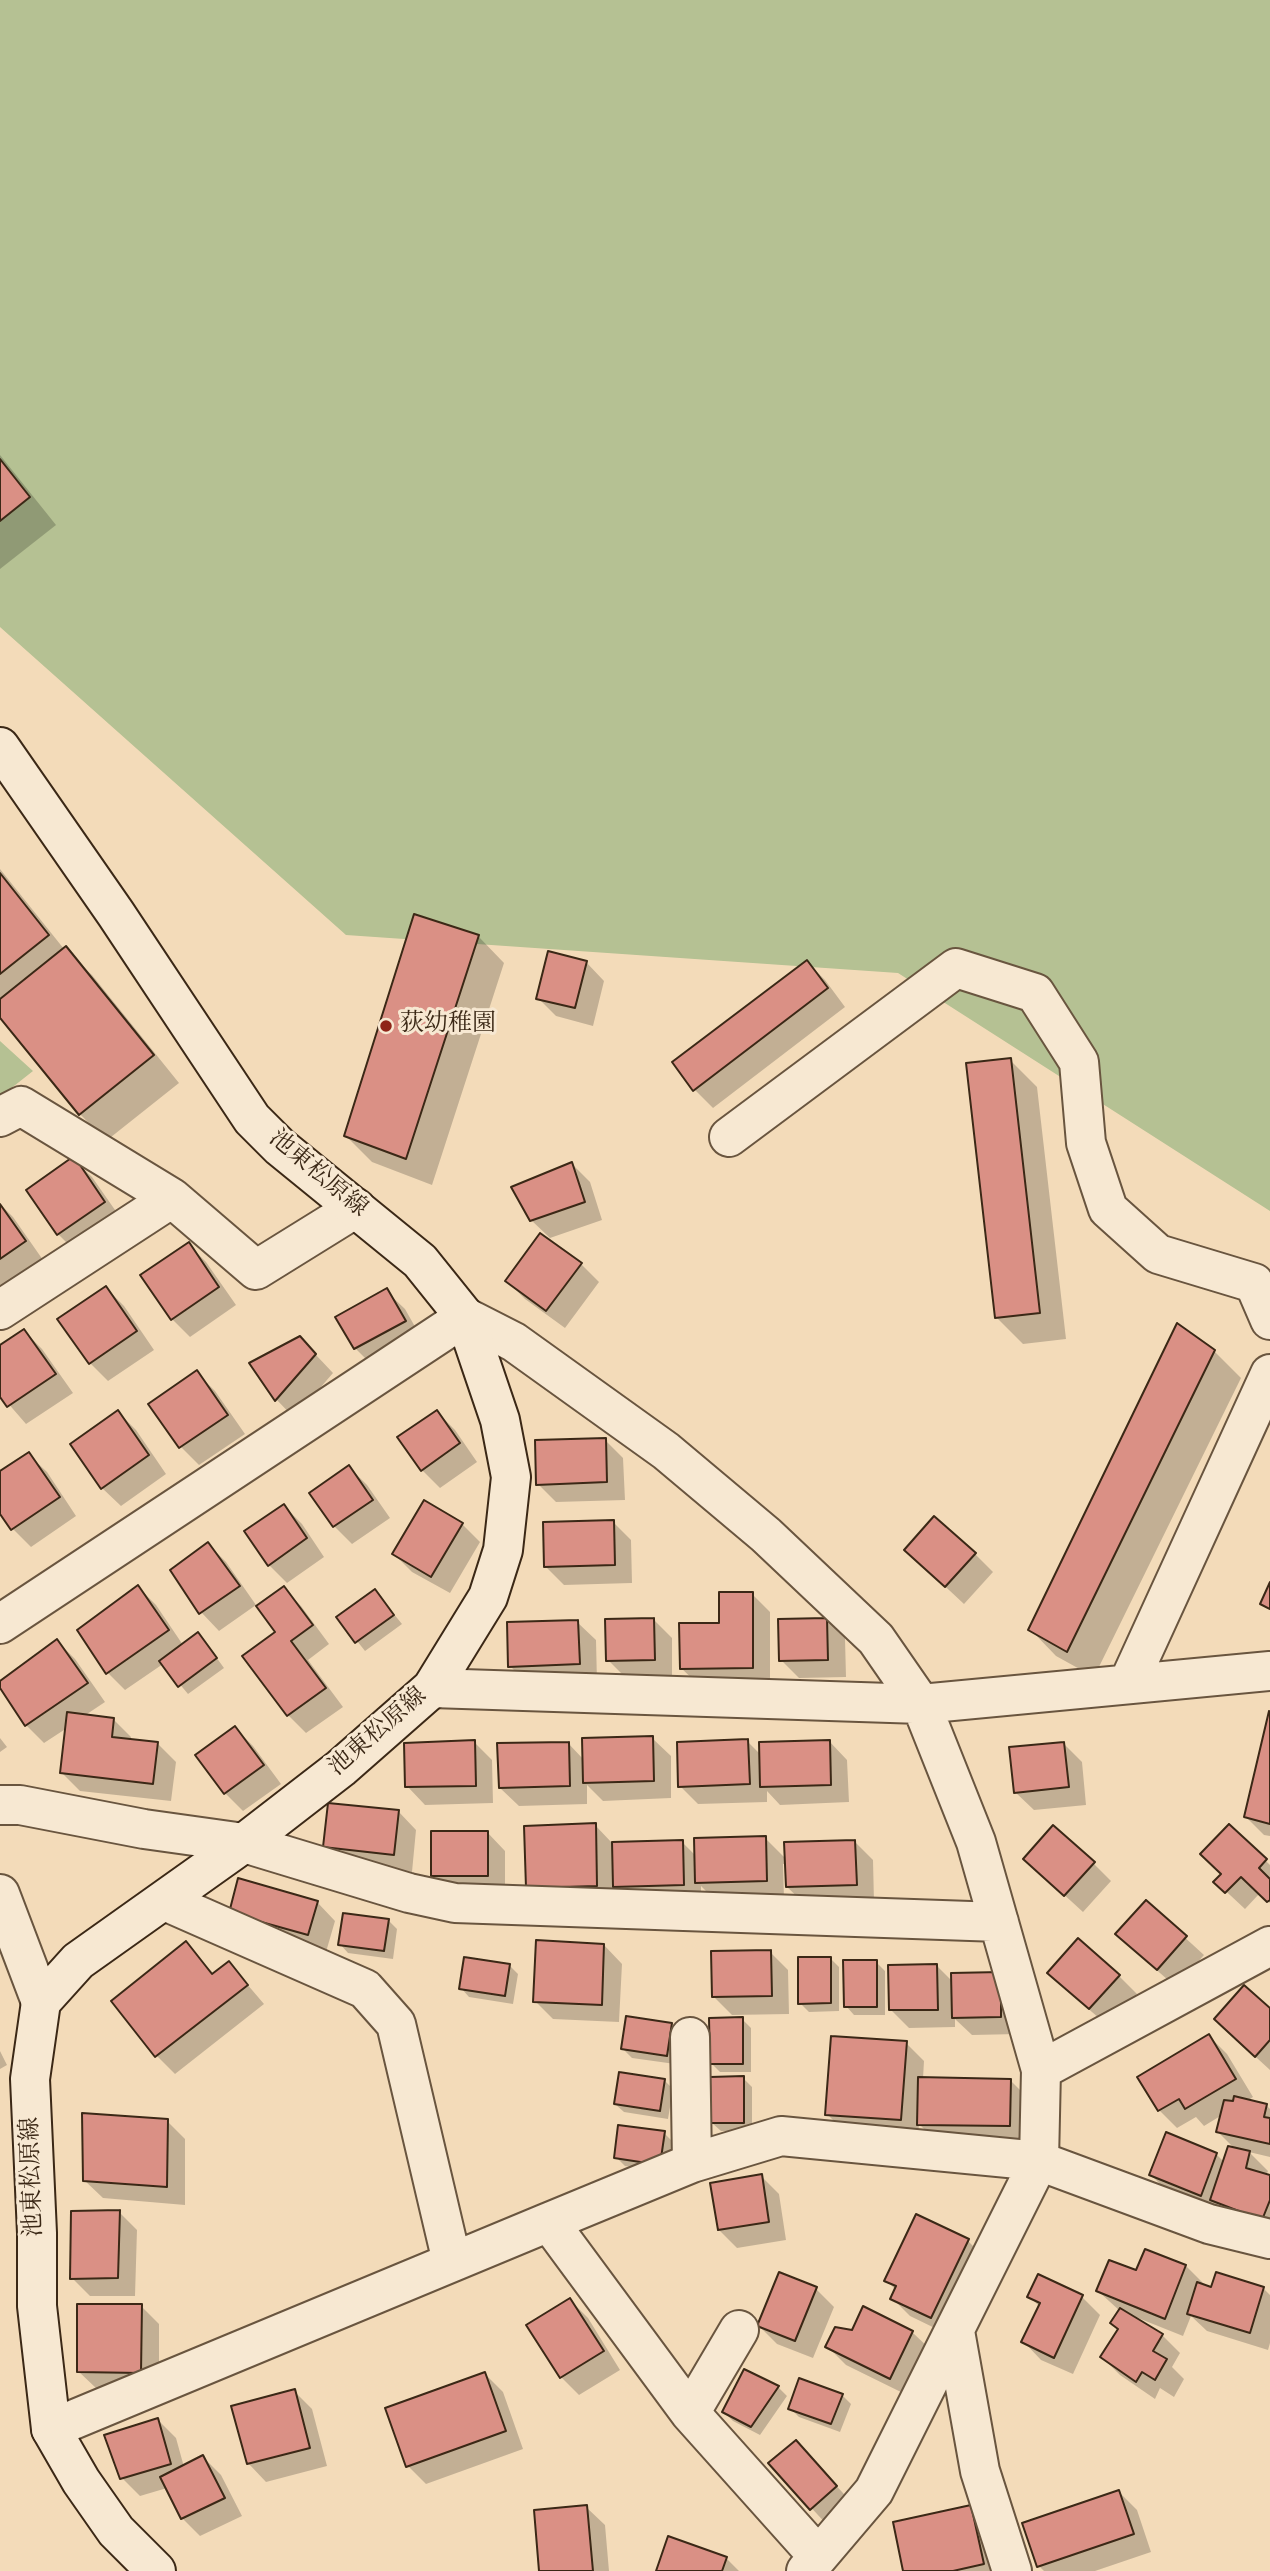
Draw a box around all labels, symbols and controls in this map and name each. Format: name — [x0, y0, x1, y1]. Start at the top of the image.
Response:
place label: 荻幼稚園 — [400, 1012, 496, 1040]
marker: 荻幼稚園 — [378, 1018, 394, 1034]
street label: 池東松原線 — [262, 1125, 372, 1225]
street label: 池東松原線 — [324, 1683, 434, 1783]
street label: 池東松原線 — [18, 2117, 50, 2237]

